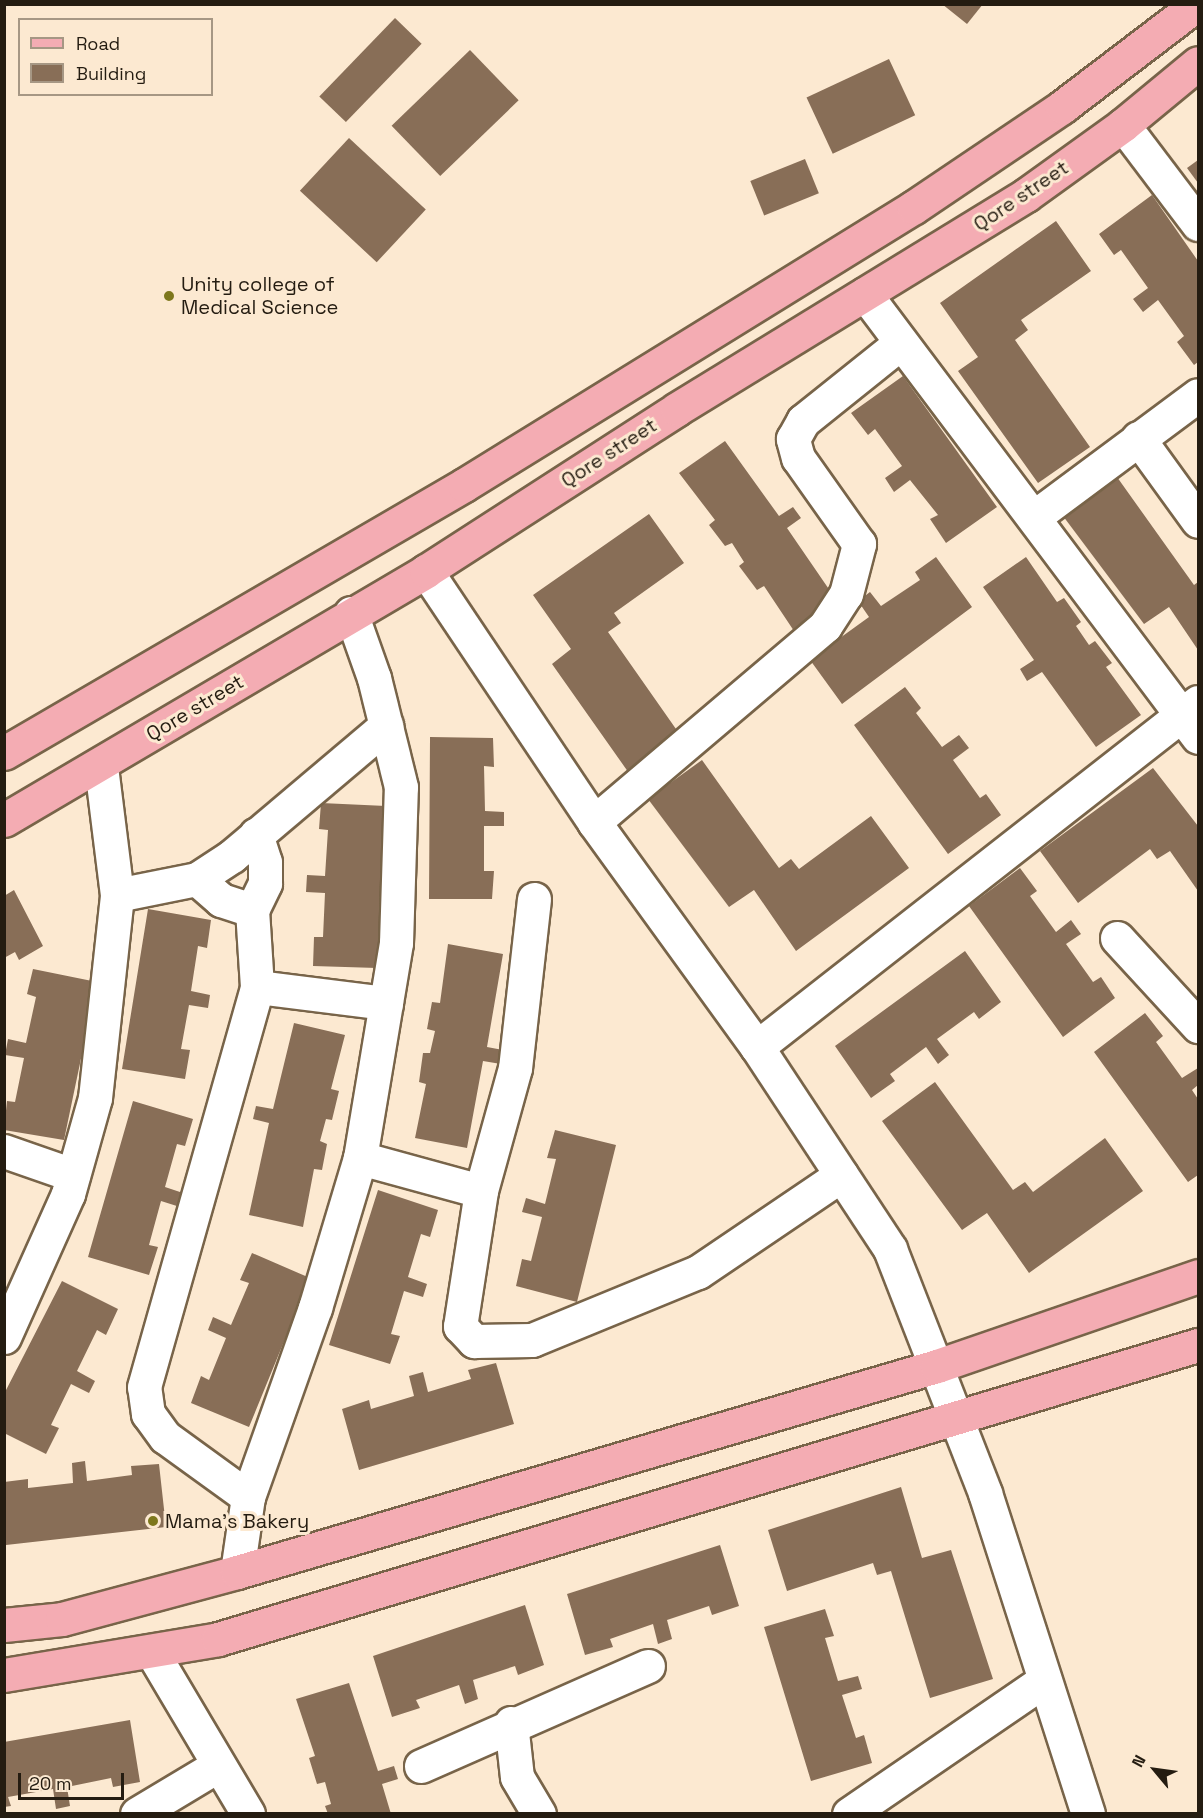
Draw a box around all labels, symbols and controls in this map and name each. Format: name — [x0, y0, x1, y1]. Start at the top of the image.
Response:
legend — [18, 18, 213, 96]
text: Road — [76, 32, 120, 55]
text: Building — [76, 62, 146, 85]
street label: Qore street — [969, 156, 1073, 236]
place label: Unity college of Medical Science — [181, 272, 338, 319]
marker: Unity college of Medical Science — [162, 289, 176, 303]
street label: Qore street — [557, 413, 661, 493]
street label: Qore street — [142, 670, 248, 746]
place label: Mama's Bakery — [165, 1509, 309, 1533]
marker: Mama's Bakery — [146, 1514, 160, 1528]
north arrow — [1125, 1740, 1185, 1800]
text: N — [1127, 1751, 1151, 1771]
scale bar — [21, 1761, 128, 1799]
text: 20 m — [29, 1772, 72, 1795]

